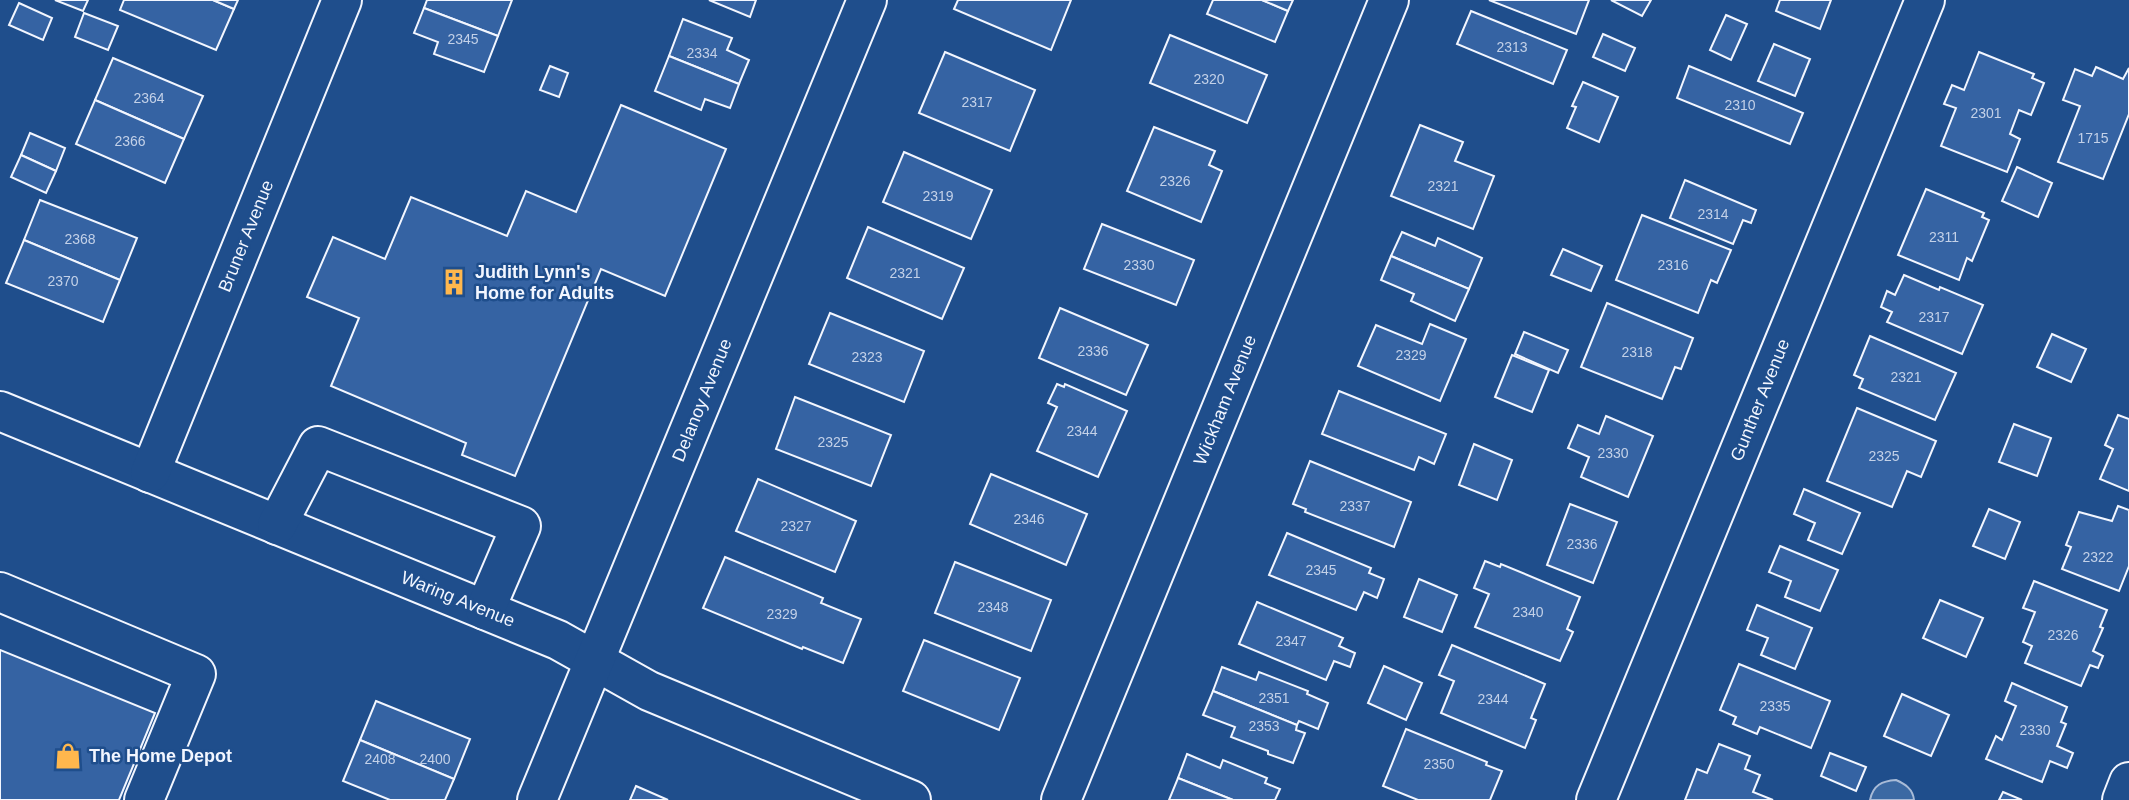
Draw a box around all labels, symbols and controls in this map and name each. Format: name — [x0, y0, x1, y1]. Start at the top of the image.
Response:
house number: 2345 — [447, 31, 479, 47]
house number: 2313 — [1496, 39, 1528, 55]
house number: 2334 — [686, 45, 718, 61]
house number: 2320 — [1193, 71, 1225, 87]
house number: 2364 — [133, 90, 165, 106]
house number: 2317 — [961, 94, 993, 110]
house number: 2310 — [1724, 97, 1756, 113]
house number: 2301 — [1970, 105, 2002, 121]
house number: 1715 — [2077, 130, 2109, 146]
house number: 2366 — [114, 133, 146, 149]
house number: 2326 — [1159, 173, 1191, 189]
street label: Bruner Avenue — [214, 177, 278, 295]
house number: 2321 — [1427, 178, 1459, 194]
house number: 2319 — [922, 188, 954, 204]
house number: 2314 — [1697, 206, 1729, 222]
house number: 2311 — [1929, 229, 1959, 245]
house number: 2368 — [64, 231, 96, 247]
house number: 2330 — [1123, 257, 1155, 273]
house number: 2316 — [1657, 257, 1689, 273]
place label: Judith Lynn's Home for Adults — [475, 262, 614, 303]
house number: 2321 — [889, 265, 921, 281]
building icon: Judith Lynn's Home for Adults — [439, 267, 469, 297]
house number: 2370 — [47, 273, 79, 289]
house number: 2317 — [1918, 309, 1950, 325]
street label: Wickham Avenue — [1190, 332, 1260, 468]
street label: Delanoy Avenue — [668, 336, 736, 464]
street label: Gunther Avenue — [1726, 336, 1794, 464]
house number: 2336 — [1077, 343, 1109, 359]
house number: 2318 — [1621, 344, 1653, 360]
house number: 2329 — [1395, 347, 1427, 363]
house number: 2323 — [851, 349, 883, 365]
house number: 2321 — [1890, 369, 1922, 385]
house number: 2344 — [1066, 423, 1098, 439]
house number: 2325 — [817, 434, 849, 450]
house number: 2330 — [1597, 445, 1629, 461]
house number: 2325 — [1868, 448, 1900, 464]
house number: 2337 — [1339, 498, 1371, 514]
house number: 2346 — [1013, 511, 1045, 527]
house number: 2327 — [780, 518, 812, 534]
house number: 2336 — [1566, 536, 1598, 552]
house number: 2322 — [2082, 549, 2114, 565]
house number: 2345 — [1305, 562, 1337, 578]
street label: Waring Avenue — [398, 567, 518, 631]
house number: 2348 — [977, 599, 1009, 615]
house number: 2340 — [1512, 604, 1544, 620]
house number: 2329 — [766, 606, 798, 622]
house number: 2326 — [2047, 627, 2079, 643]
house number: 2347 — [1275, 633, 1307, 649]
house number: 2351 — [1258, 690, 1290, 706]
house number: 2344 — [1477, 691, 1509, 707]
house number: 2335 — [1759, 698, 1791, 714]
house number: 2353 — [1248, 718, 1280, 734]
house number: 2330 — [2019, 722, 2051, 738]
shop icon: The Home Depot — [53, 741, 83, 771]
place label: The Home Depot — [89, 746, 232, 766]
house number: 2408 — [364, 751, 396, 767]
house number: 2400 — [419, 751, 451, 767]
house number: 2350 — [1423, 756, 1455, 772]

